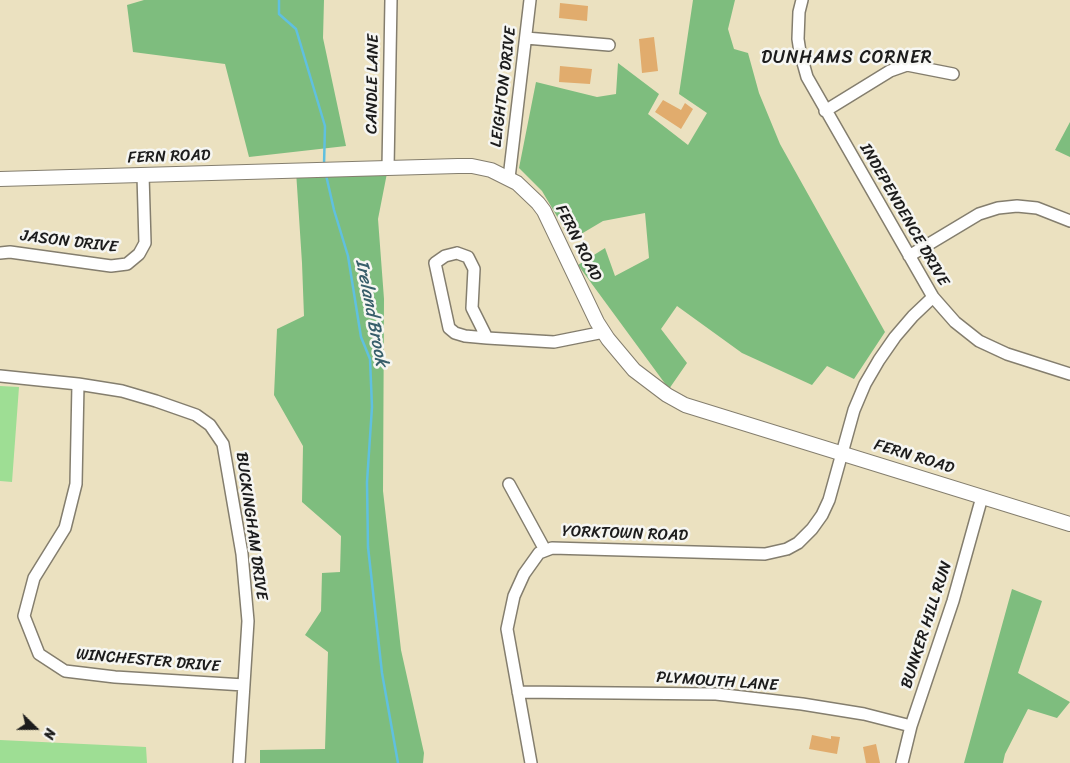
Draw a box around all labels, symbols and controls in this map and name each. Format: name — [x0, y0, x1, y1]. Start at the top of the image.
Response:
street label: LEIGHTON DRIVE — [487, 26, 521, 148]
street label: CANDLE LANE — [363, 34, 383, 134]
district label: DUNHAMS CORNER — [759, 47, 935, 69]
street label: INDEPENDENCE DRIVE — [855, 140, 953, 290]
street label: FERN ROAD — [127, 146, 211, 168]
street label: FERN ROAD — [551, 202, 605, 284]
street label: JASON DRIVE — [19, 227, 119, 257]
water label: Ireland Brook — [350, 258, 392, 368]
street label: FERN ROAD — [872, 436, 956, 478]
street label: BUCKINGHAM DRIVE — [231, 451, 271, 601]
street label: YORKTOWN ROAD — [562, 522, 688, 546]
street label: BUNKER HILL RUN — [897, 559, 957, 691]
street label: WINCHESTER DRIVE — [75, 645, 221, 677]
street label: PLYMOUTH LANE — [656, 668, 778, 696]
north arrow — [10, 703, 60, 753]
text: N — [36, 725, 63, 743]

